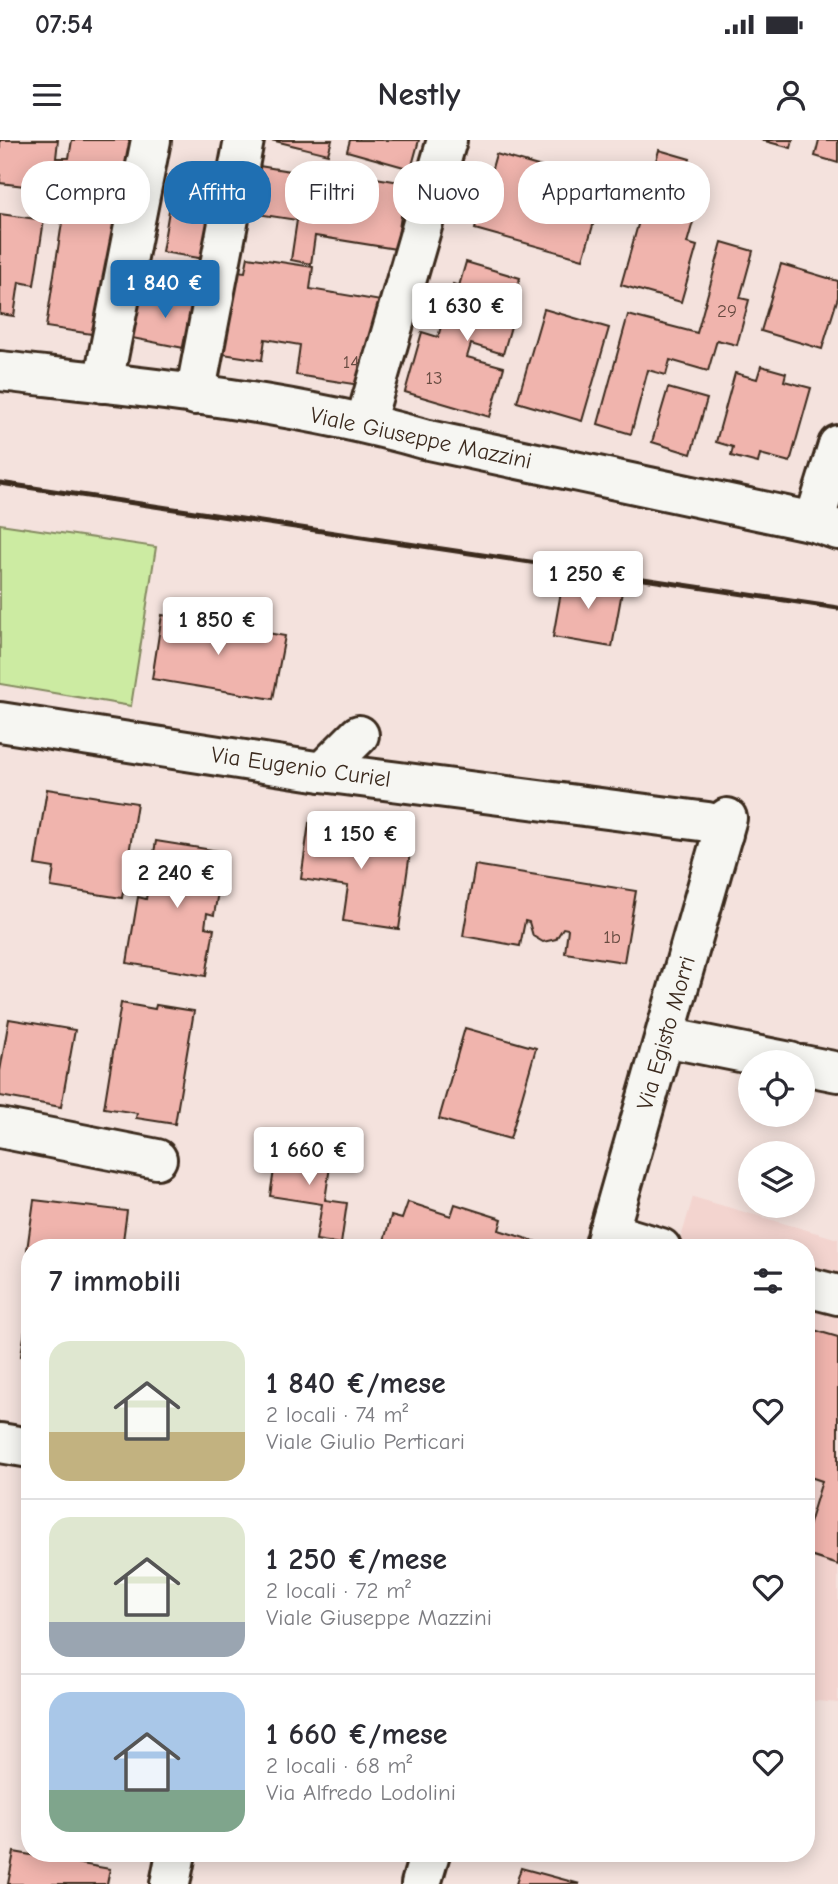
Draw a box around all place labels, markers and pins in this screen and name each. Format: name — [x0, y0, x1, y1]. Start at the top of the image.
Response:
pin: 1 840 € — [100, 260, 230, 320]
pin: 1 630 € — [402, 284, 532, 343]
pin: 1 250 € — [523, 552, 653, 611]
pin: 1 850 € — [153, 598, 283, 657]
pin: 1 150 € — [296, 812, 426, 871]
pin: 2 240 € — [112, 850, 242, 910]
pin: 1 660 € — [244, 1128, 374, 1187]

